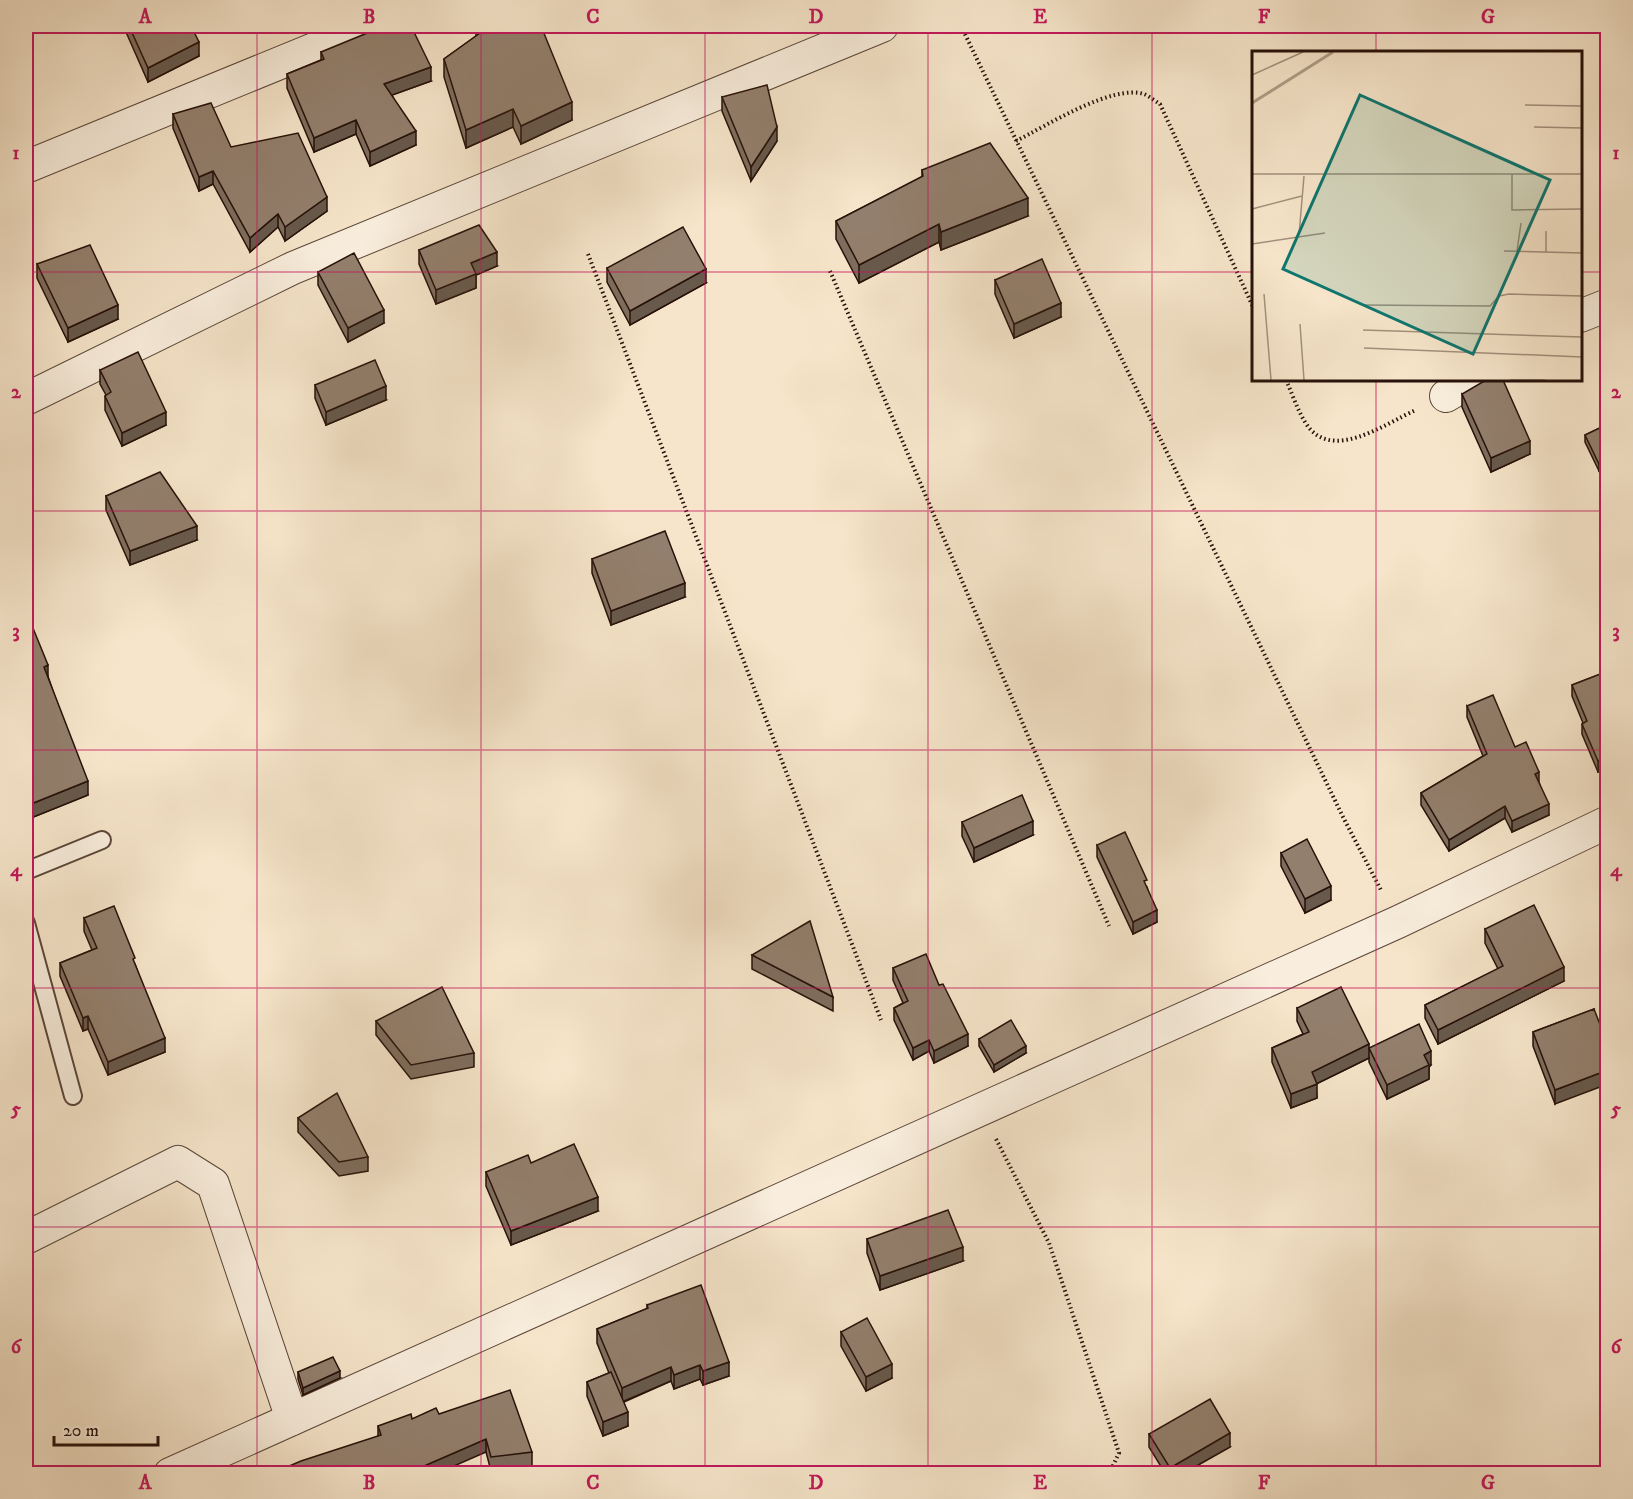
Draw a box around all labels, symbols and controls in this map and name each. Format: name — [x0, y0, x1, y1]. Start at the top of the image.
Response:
text: A — [138, 5, 153, 30]
text: B — [363, 5, 375, 30]
text: C — [586, 5, 600, 30]
text: D — [809, 5, 824, 30]
text: E — [1033, 5, 1047, 30]
text: F — [1258, 5, 1271, 30]
text: G — [1481, 5, 1495, 30]
inset map — [1252, 51, 1582, 381]
text: 1 — [12, 141, 20, 166]
text: 1 — [1612, 141, 1620, 166]
text: 2 — [11, 380, 22, 405]
text: 2 — [1611, 380, 1622, 405]
text: 3 — [12, 619, 20, 644]
text: 3 — [1612, 619, 1620, 644]
text: 4 — [10, 858, 23, 883]
text: 4 — [1610, 858, 1623, 883]
text: 5 — [10, 1097, 21, 1122]
text: 5 — [1610, 1097, 1621, 1122]
text: 6 — [11, 1335, 23, 1360]
text: 6 — [1611, 1335, 1623, 1360]
scale bar — [54, 1409, 158, 1447]
text: 20 m — [63, 1420, 99, 1442]
text: A — [138, 1471, 153, 1496]
text: B — [363, 1471, 375, 1496]
text: C — [586, 1471, 600, 1496]
text: D — [809, 1471, 824, 1496]
text: E — [1033, 1471, 1047, 1496]
text: F — [1258, 1471, 1271, 1496]
text: G — [1481, 1471, 1495, 1496]

